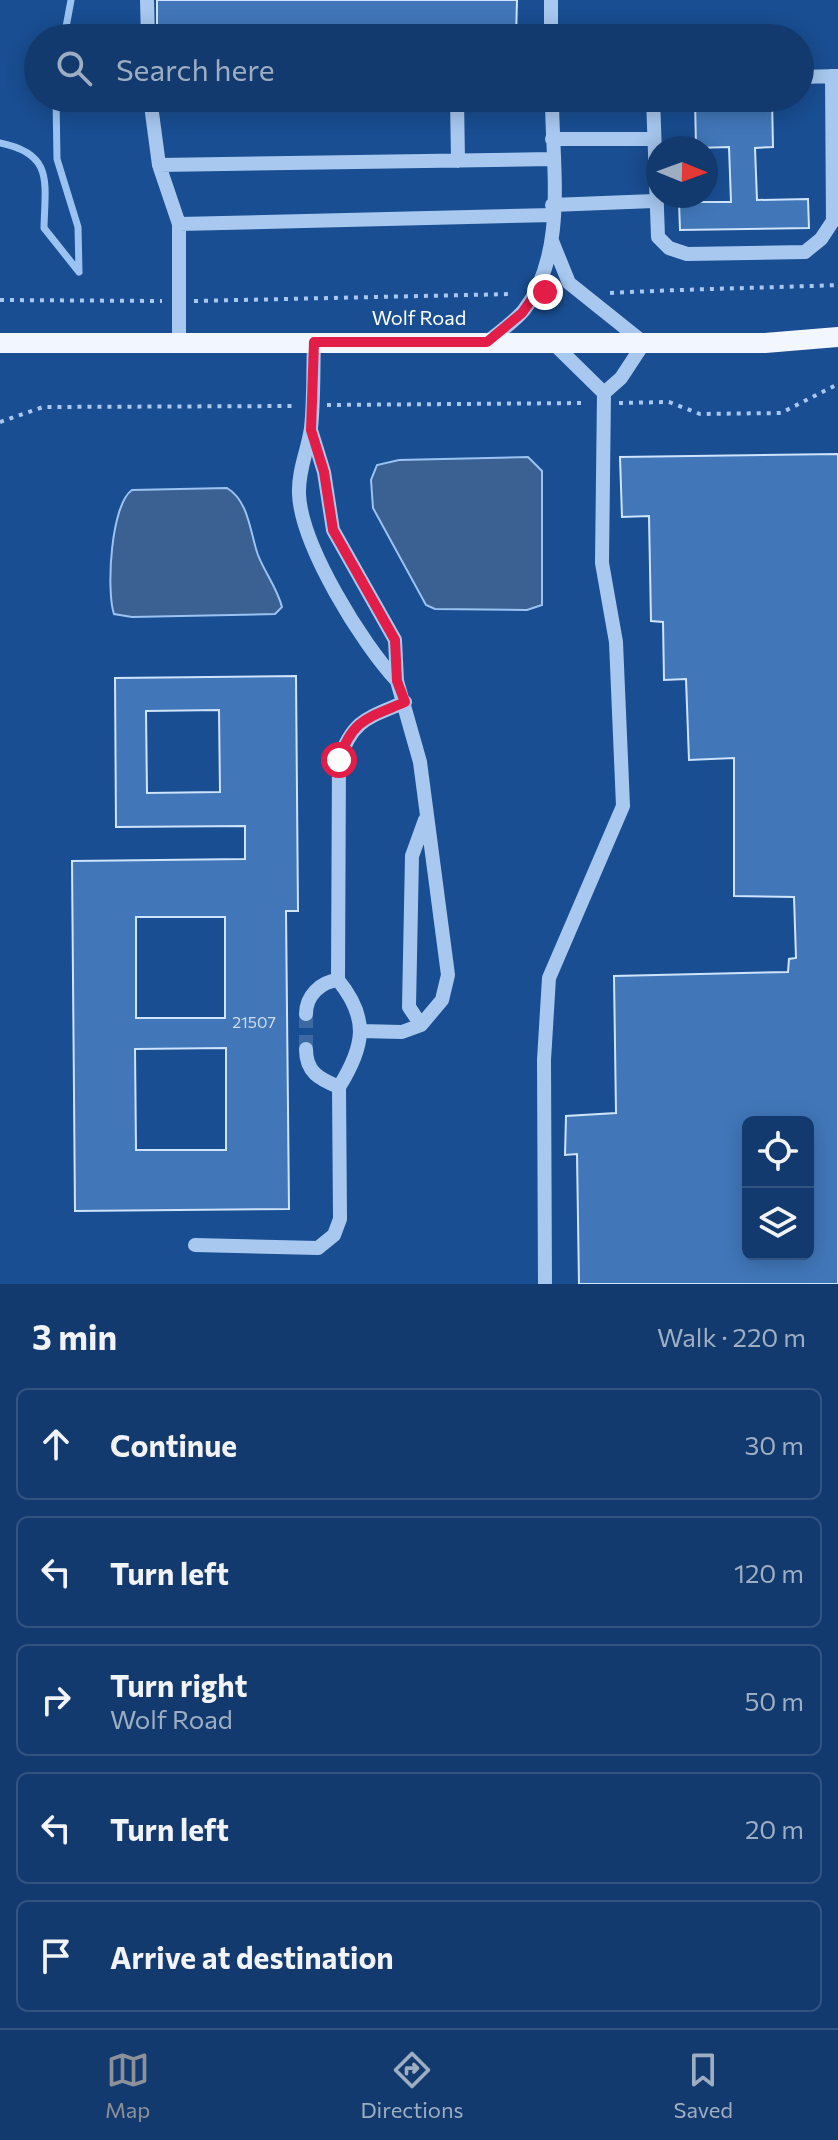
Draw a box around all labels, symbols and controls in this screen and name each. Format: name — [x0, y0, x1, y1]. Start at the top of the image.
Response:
search box — [24, 24, 814, 112]
icon: search — [52, 46, 96, 90]
text: Search here — [116, 50, 275, 87]
north arrow — [646, 136, 718, 208]
route end — [527, 274, 563, 310]
street label: Wolf Road — [372, 305, 466, 329]
route start — [321, 742, 357, 778]
house number: 21507 — [232, 1012, 276, 1031]
map controls — [742, 1116, 814, 1260]
button: locate — [742, 1116, 814, 1188]
button: layers — [742, 1188, 814, 1260]
text: 3 min — [32, 1315, 117, 1357]
text: Walk · 220 m — [657, 1321, 806, 1352]
icon: ahead — [34, 1422, 78, 1466]
text: Continue — [110, 1426, 237, 1463]
text: 30 m — [745, 1429, 804, 1460]
icon: left — [34, 1550, 78, 1594]
text: Turn left — [110, 1554, 229, 1591]
text: 120 m — [734, 1557, 804, 1588]
text: Turn right — [110, 1666, 247, 1703]
icon: right — [34, 1678, 78, 1722]
text: 50 m — [744, 1685, 804, 1716]
text: Wolf Road — [110, 1703, 233, 1734]
icon: left — [34, 1806, 78, 1850]
text: Turn left — [110, 1810, 229, 1847]
text: 20 m — [745, 1813, 804, 1844]
icon: arrive — [34, 1934, 78, 1978]
text: Arrive at destination — [110, 1938, 394, 1975]
tab: Map — [105, 2048, 150, 2123]
tab: Directions — [360, 2048, 464, 2123]
tab: Saved — [674, 2048, 733, 2123]

